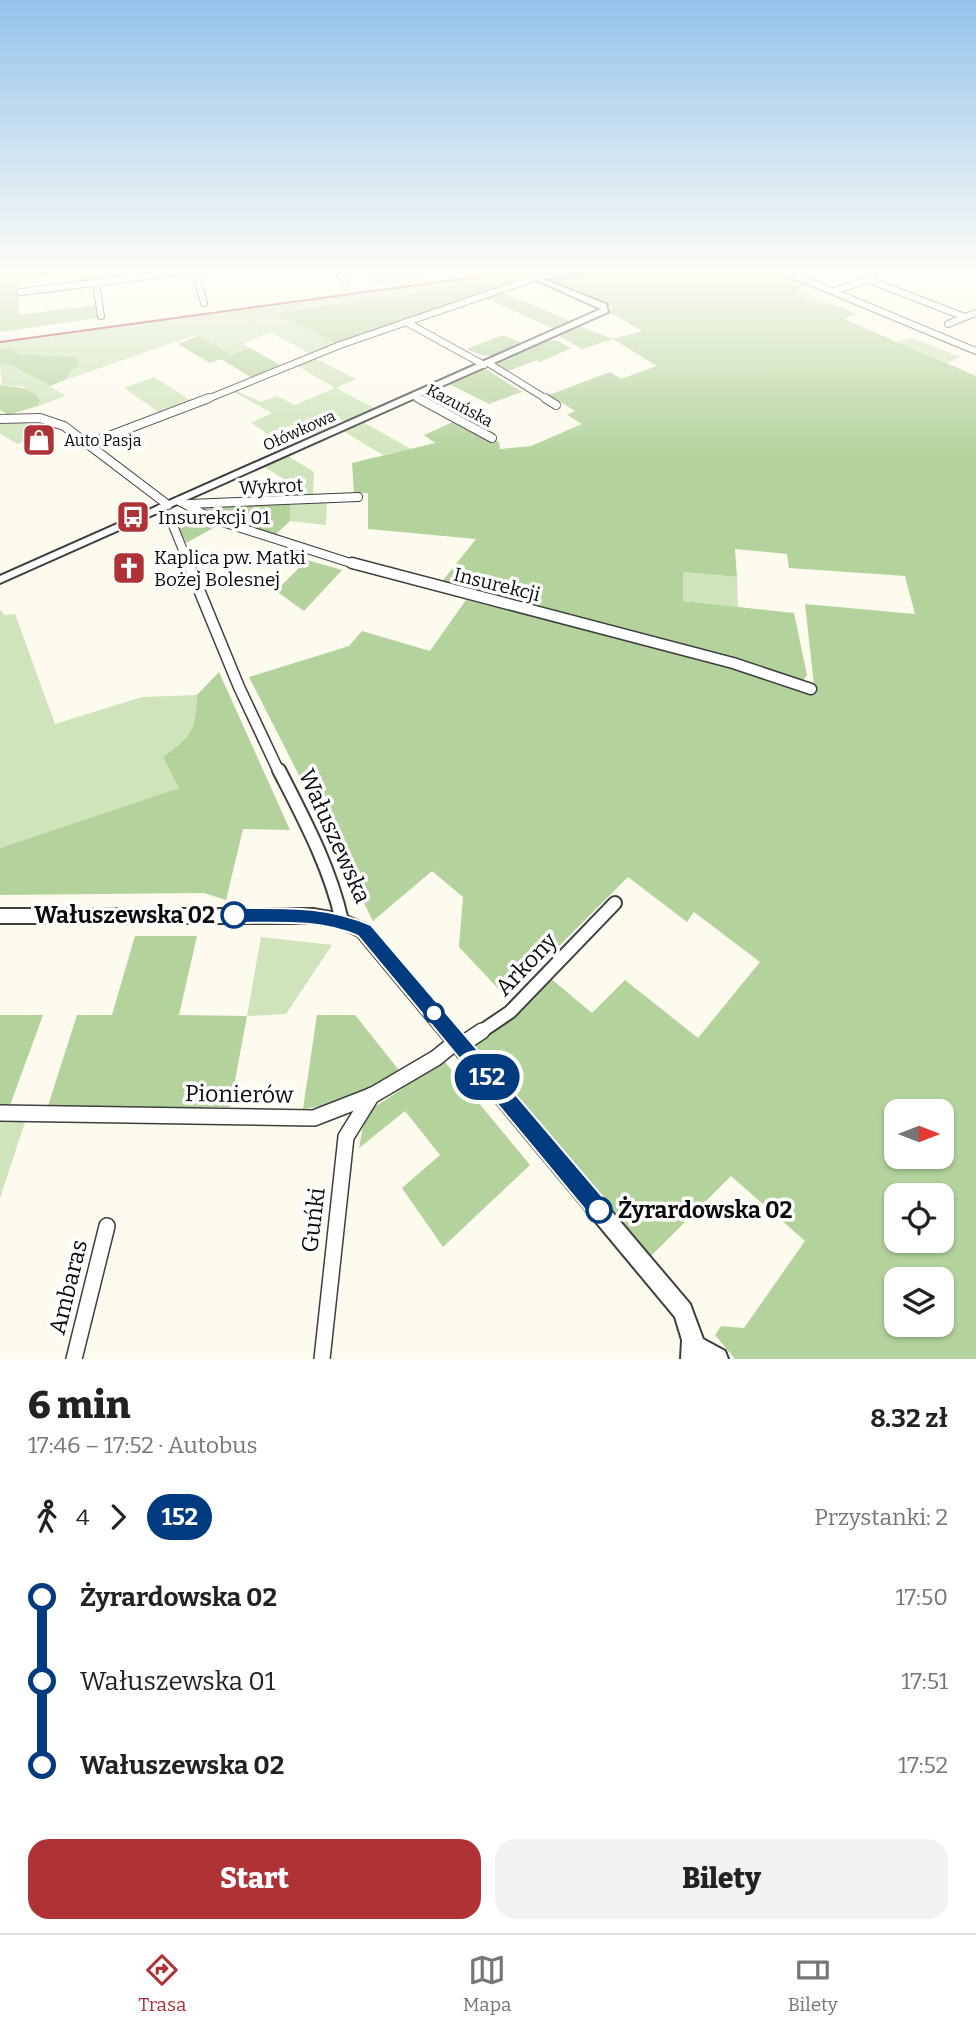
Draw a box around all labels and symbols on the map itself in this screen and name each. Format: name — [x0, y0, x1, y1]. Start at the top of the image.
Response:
street label: Kazuńska — [423, 380, 496, 431]
street label: Ołówkowa — [260, 406, 339, 455]
shop icon: Auto Pasja — [20, 421, 58, 459]
place label: Auto Pasja — [64, 431, 142, 450]
street label: Wykrot — [238, 473, 304, 500]
bus stop icon: Insurekcji 01 — [114, 498, 152, 536]
place label: Insurekcji 01 — [158, 506, 270, 529]
place label: Kaplica pw. Matki Bożej Bolesnej — [154, 546, 306, 591]
church icon: Kaplica pw. Matki Bożej Bolesnej — [110, 549, 148, 587]
street label: Insurekcji — [451, 563, 543, 606]
street label: Wałuszewska — [293, 764, 377, 908]
place label: Wałuszewska 02 — [34, 901, 215, 929]
marker: Wałuszewska 02 — [221, 902, 247, 928]
street label: Arkony — [489, 926, 563, 1001]
unlabelled marker — [424, 1003, 444, 1023]
line badge: 152 — [447, 1054, 527, 1100]
street label: Pionierów — [185, 1079, 294, 1109]
north arrow — [884, 1099, 954, 1169]
street label: Guńki — [295, 1186, 331, 1254]
place label: Żyrardowska 02 — [618, 1196, 793, 1224]
marker: Żyrardowska 02 — [586, 1197, 612, 1223]
street label: Ambaras — [43, 1237, 93, 1337]

